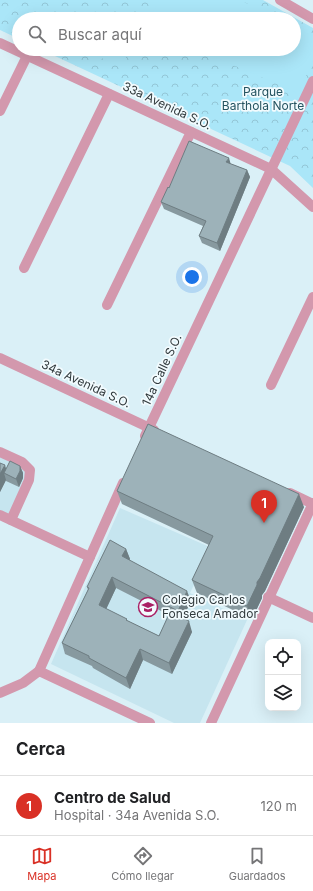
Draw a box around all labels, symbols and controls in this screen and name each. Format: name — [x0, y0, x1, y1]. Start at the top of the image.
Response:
search box — [12, 12, 301, 56]
icon: search — [26, 23, 48, 45]
text: Buscar aquí — [58, 25, 142, 44]
street label: 33a Avenida S.O. — [120, 78, 214, 133]
park label: Parque Barthola Norte — [222, 84, 304, 113]
your location — [182, 267, 202, 287]
street label: 14a Calle S.O. — [138, 332, 185, 408]
street label: 34a Avenida S.O. — [39, 356, 133, 411]
pin: 1 — [251, 490, 277, 523]
place label: Colegio Carlos Fonseca Amador — [162, 592, 258, 621]
school or university icon: Colegio Carlos Fonseca Amador — [137, 596, 159, 618]
map controls — [265, 639, 301, 711]
button: locate — [265, 639, 301, 675]
button: layers — [265, 675, 301, 711]
text: Cerca — [16, 739, 65, 759]
text: Centro de Salud — [54, 788, 171, 807]
text: 1 — [26, 798, 32, 814]
text: 120 m — [261, 798, 297, 814]
text: Hospital · 34a Avenida S.O. — [54, 807, 220, 823]
tab: Mapa — [27, 845, 57, 883]
tab: Cómo llegar — [111, 845, 174, 883]
tab: Guardados — [229, 845, 286, 883]

